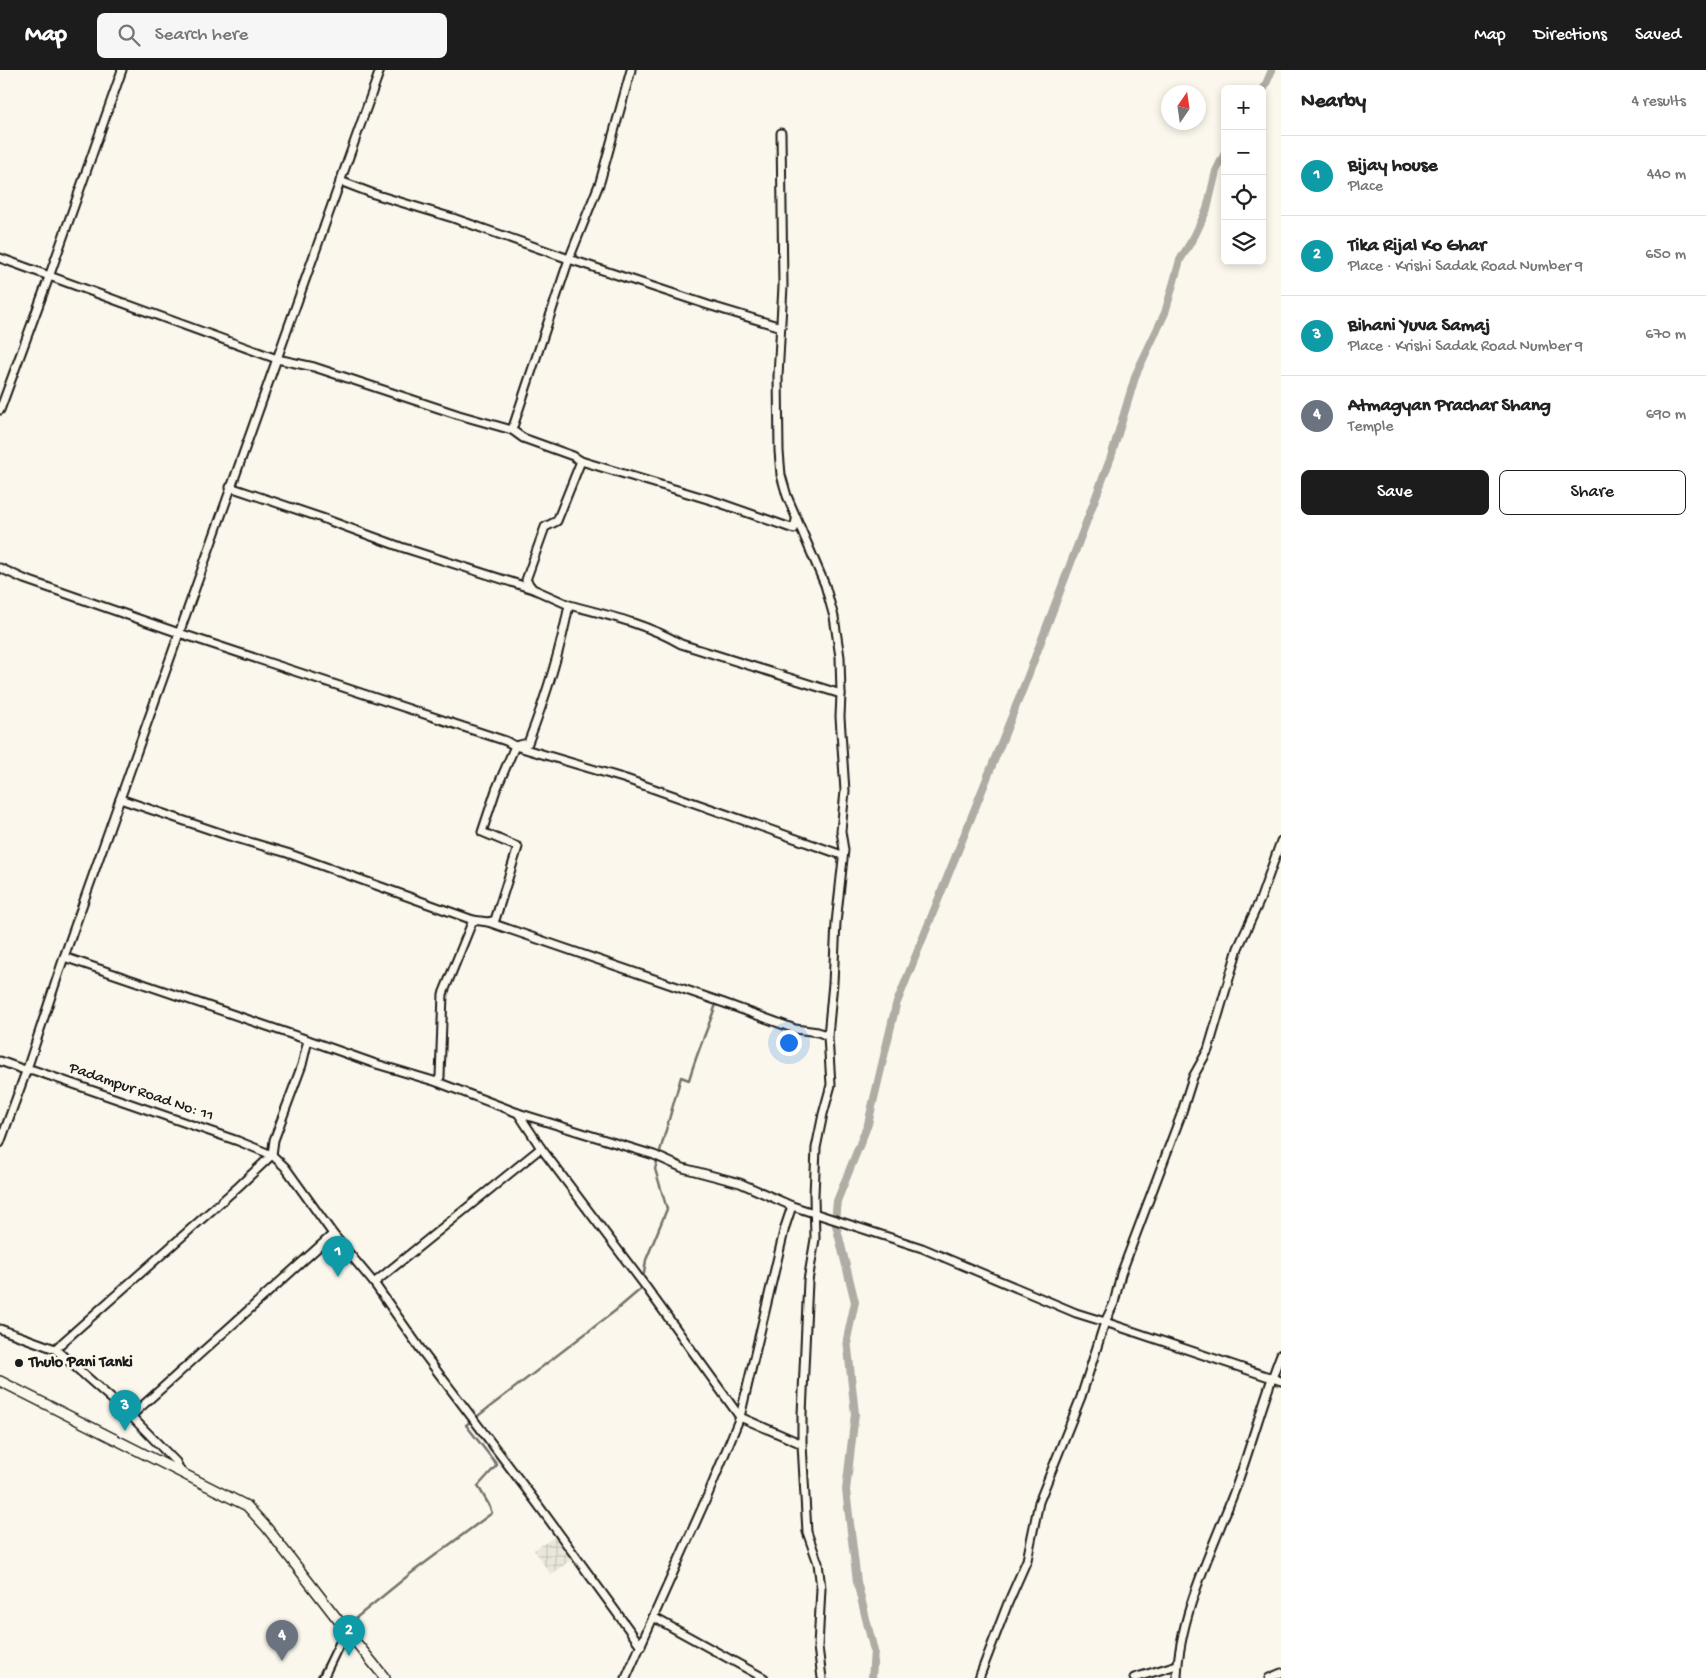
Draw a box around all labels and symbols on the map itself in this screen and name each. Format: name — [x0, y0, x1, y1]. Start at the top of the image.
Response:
north arrow — [1161, 85, 1206, 130]
your location — [776, 1030, 802, 1056]
street label: Padampur Road No: 11 — [65, 1059, 216, 1127]
pin: 1 — [322, 1236, 354, 1277]
place label: Thulo Pani Tanki — [27, 1354, 133, 1373]
marker: Thulo Pani Tanki — [13, 1357, 25, 1369]
pin: 3 — [109, 1390, 141, 1431]
pin: 2 — [333, 1615, 365, 1656]
pin: 4 — [266, 1620, 298, 1661]

